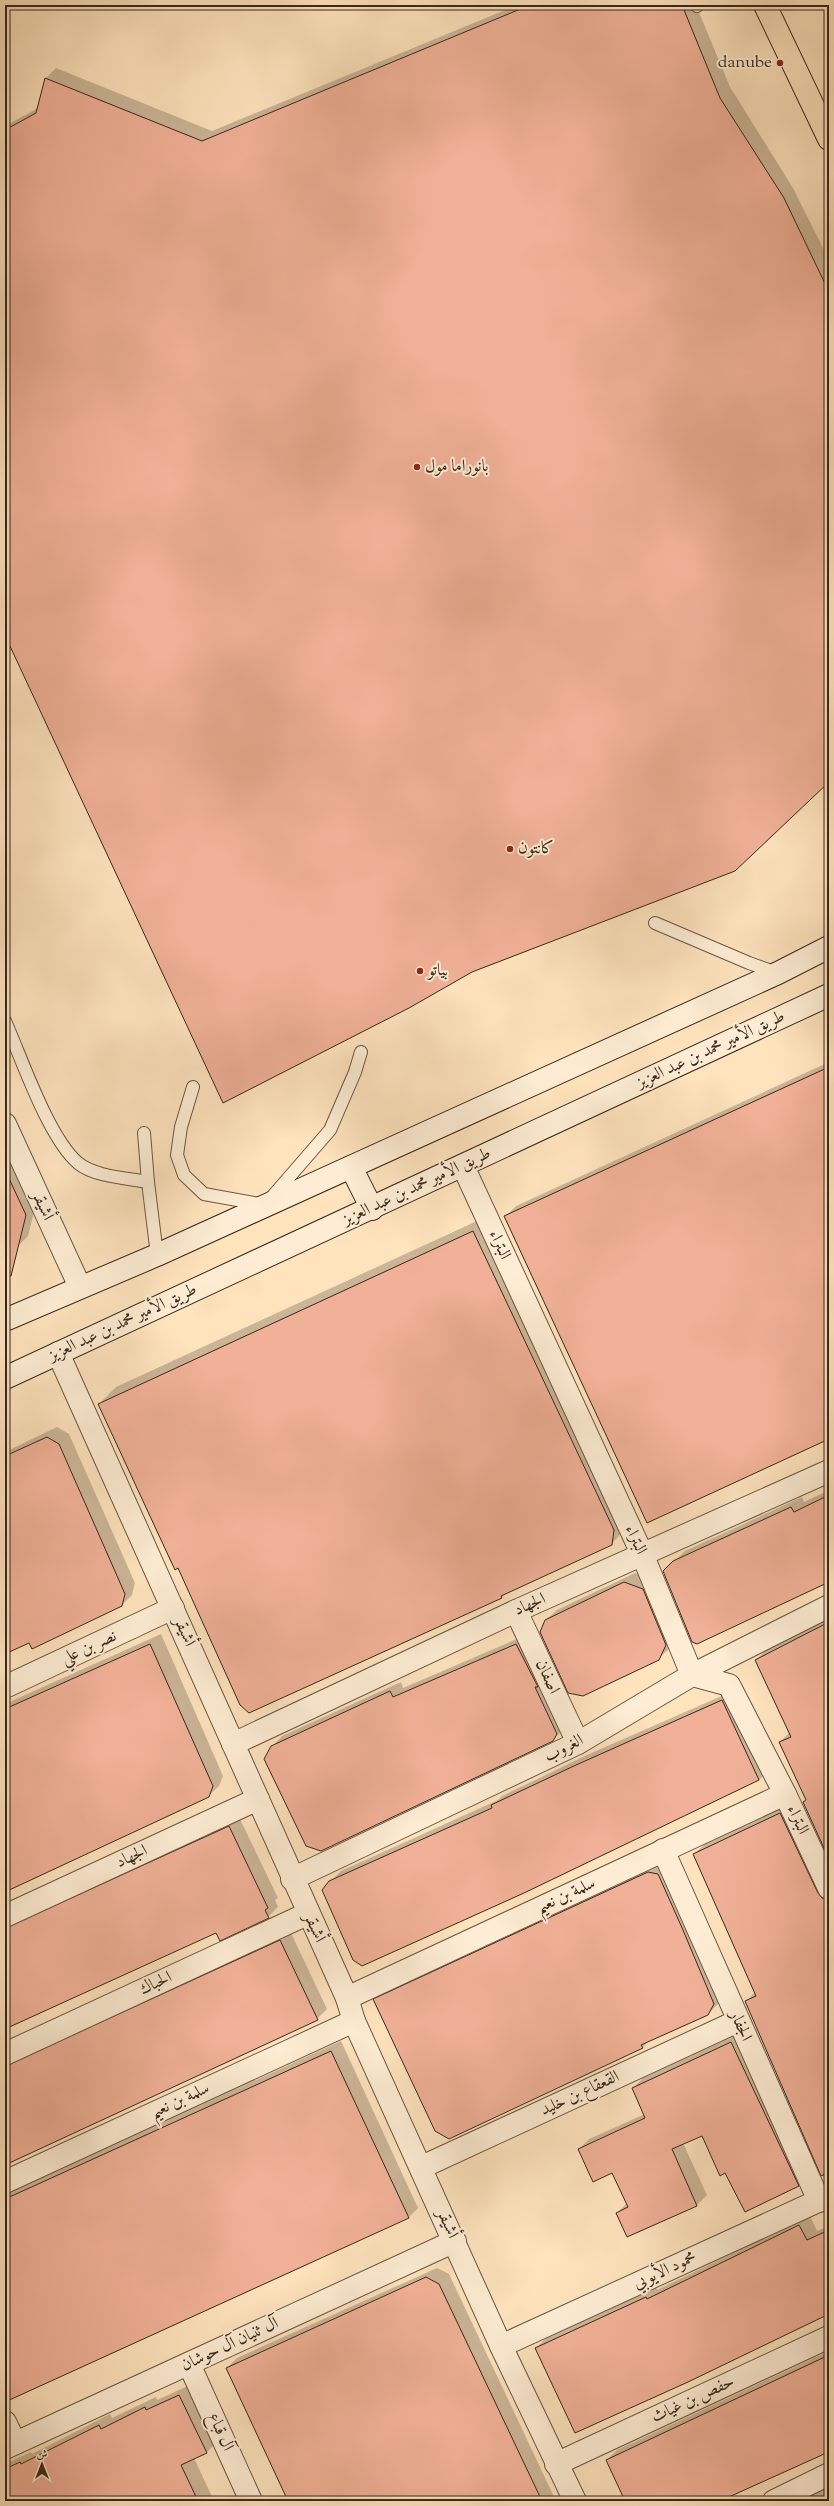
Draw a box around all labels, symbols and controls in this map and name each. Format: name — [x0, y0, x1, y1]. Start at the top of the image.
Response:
place label: danube — [718, 51, 772, 75]
marker: danube — [775, 58, 785, 68]
place label: بانوراما مول — [425, 455, 489, 479]
marker: بانوراما مول — [412, 462, 422, 472]
place label: كانتون — [518, 837, 554, 861]
marker: كانتون — [505, 844, 515, 854]
place label: بياتو — [426, 959, 448, 983]
marker: بياتو — [415, 966, 425, 976]
street label: طريق الأمير محمد بن عبد العزيز — [631, 1004, 789, 1096]
street label: طريق الأمير محمد بن عبد العزيز — [337, 1141, 495, 1233]
street label: أشيقر — [24, 1185, 61, 1225]
street label: البتراء — [482, 1226, 516, 1264]
street label: طريق الأمير محمد بن عبد العزيز — [43, 1277, 201, 1369]
street label: البتراء — [618, 1521, 652, 1559]
street label: الجهاد — [510, 1587, 550, 1623]
street label: أشيقر — [166, 1611, 203, 1651]
street label: نصر بن علي — [57, 1625, 122, 1674]
street label: اصفان — [529, 1656, 566, 1698]
street label: الغروب — [540, 1729, 588, 1769]
street label: البتراء — [780, 1801, 814, 1839]
street label: الجهاد — [112, 1839, 152, 1875]
street label: سلمة بن نعيم — [532, 1872, 601, 1923]
street label: أشيقر — [296, 1907, 333, 1947]
street label: الحباك — [136, 1966, 177, 2002]
street label: الجفار — [722, 2005, 757, 2046]
street label: القعقاع بن خليد — [537, 2065, 624, 2123]
street label: سلمة بن نعيم — [146, 2077, 215, 2128]
street label: أشيقر — [429, 2203, 466, 2243]
street label: محمود الأيوبي — [629, 2245, 701, 2297]
street label: آل ثنيان آل حوشان — [177, 2311, 285, 2378]
street label: حفص بن غياث — [647, 2370, 739, 2430]
street label: آل قباع — [201, 2409, 240, 2457]
north arrow — [22, 2444, 62, 2484]
text: ش — [37, 2447, 48, 2463]

